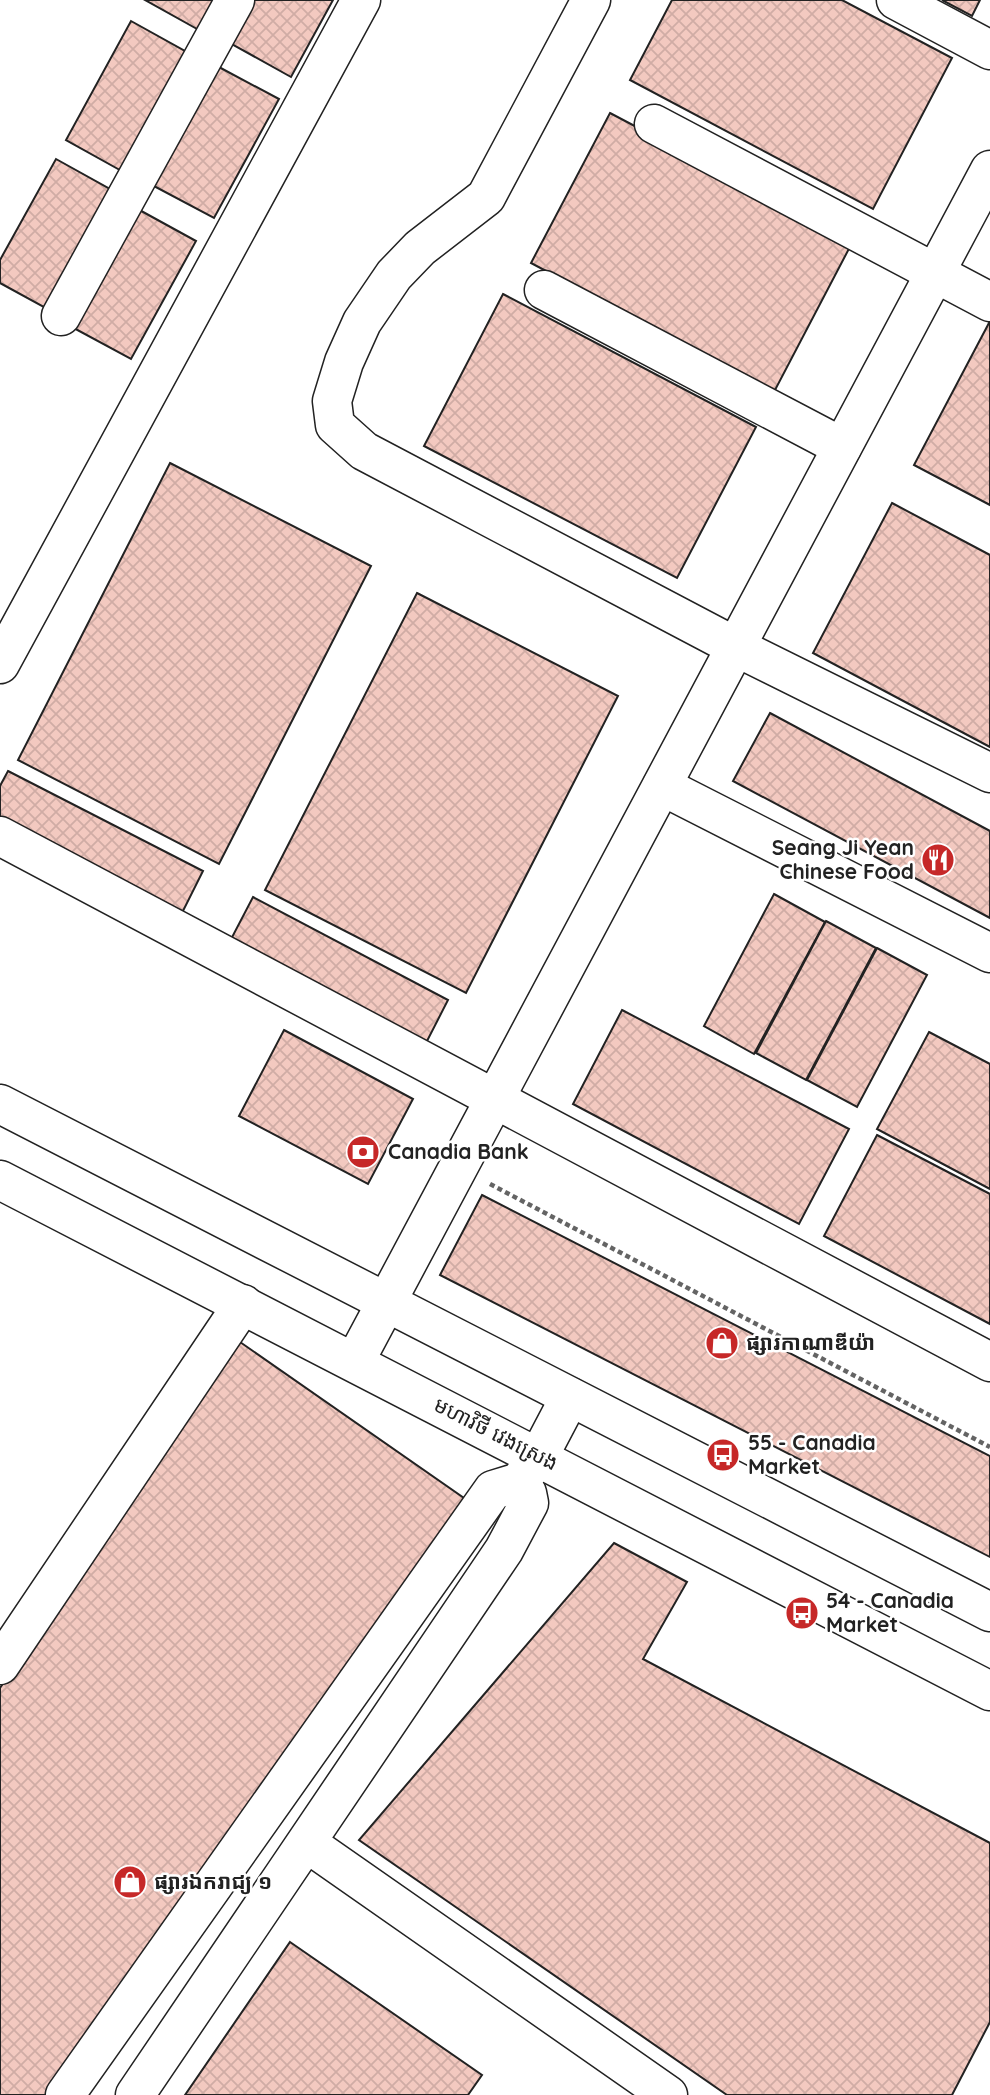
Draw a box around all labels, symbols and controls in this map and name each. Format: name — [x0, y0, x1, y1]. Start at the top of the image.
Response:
place label: Seang Ji Yean Chinese Food — [772, 834, 914, 884]
restaurant icon: Seang Ji Yean Chinese Food — [919, 841, 957, 879]
bank icon: Canadia Bank — [344, 1133, 382, 1171]
place label: Canadia Bank — [388, 1138, 529, 1164]
shop icon: ផ្សារកាណាឌីយ៉ា — [703, 1324, 741, 1362]
place label: ផ្សារកាណាឌីយ៉ា — [746, 1329, 875, 1356]
street label: មហាវិថី វេងស្រេង — [430, 1391, 563, 1476]
place label: 55 - Canadia Market — [748, 1429, 876, 1479]
bus stop icon: 55 - Canadia Market — [704, 1436, 742, 1474]
place label: 54 - Canadia Market — [826, 1587, 954, 1637]
bus stop icon: 54 - Canadia Market — [783, 1594, 821, 1632]
shop icon: ផ្សារឯករាជ្យ ១ — [111, 1863, 149, 1901]
place label: ផ្សារឯករាជ្យ ១ — [154, 1868, 272, 1895]

